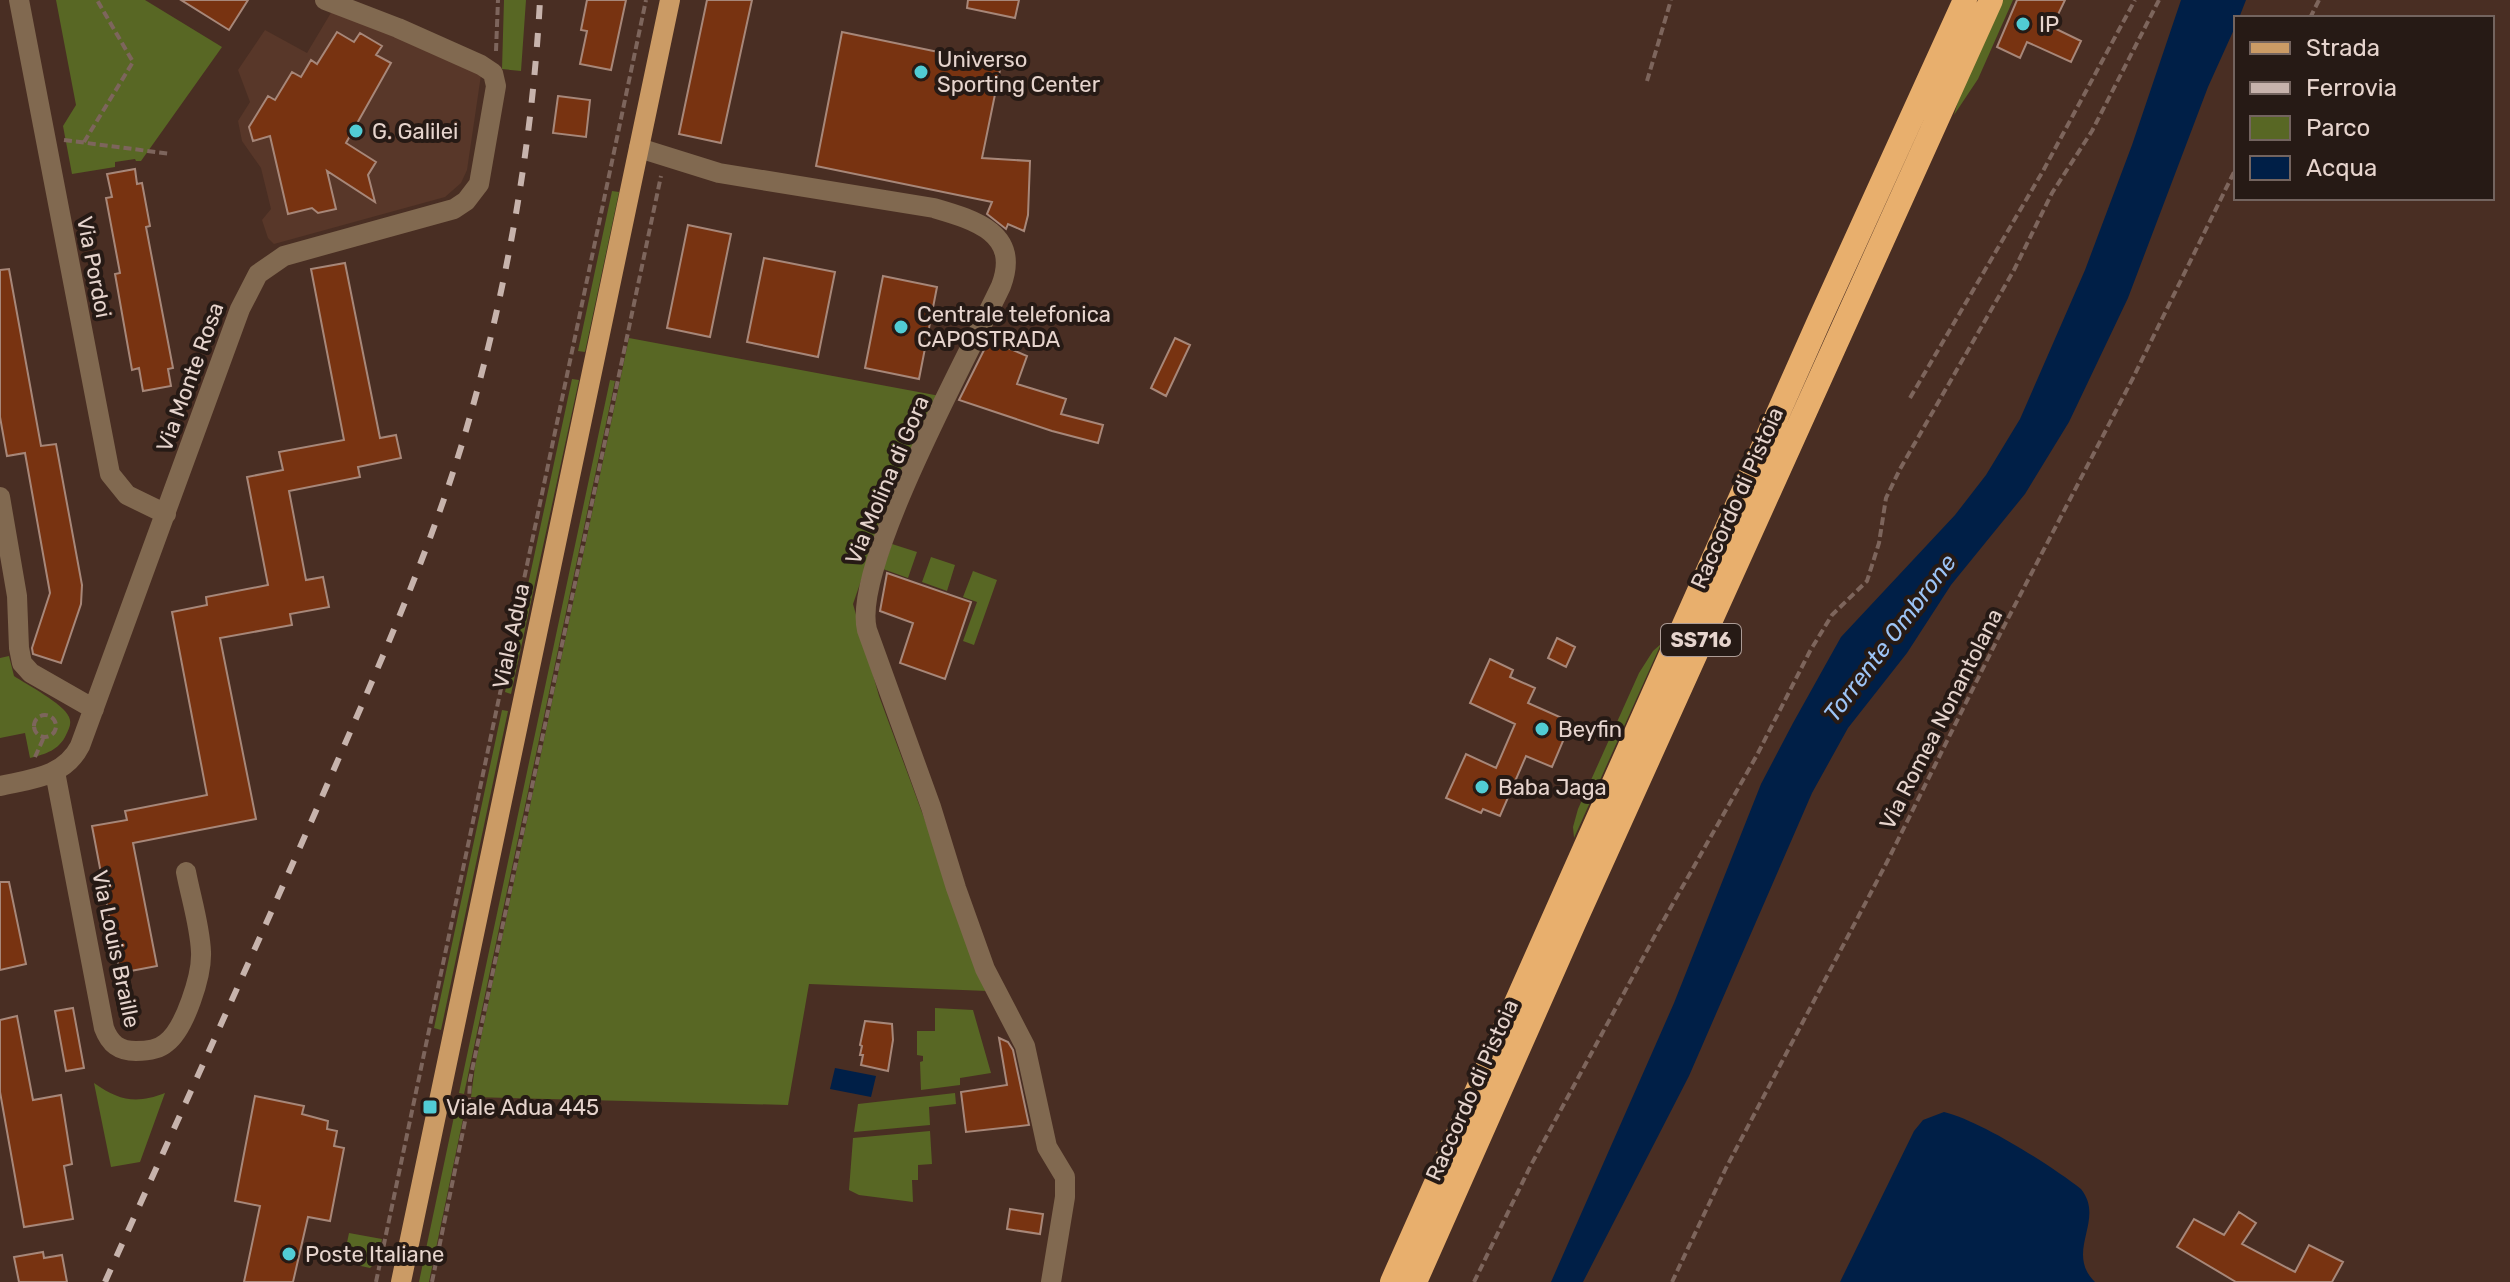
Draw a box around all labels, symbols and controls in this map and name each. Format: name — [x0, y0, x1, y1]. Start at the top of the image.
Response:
place label: IP — [2039, 11, 2059, 38]
marker: IP — [2014, 15, 2032, 33]
legend — [2234, 16, 2494, 200]
text: Strada — [2306, 34, 2380, 62]
place label: Universo Sporting Center — [937, 46, 1101, 98]
marker: Universo Sporting Center — [912, 63, 930, 81]
text: Ferrovia — [2306, 74, 2397, 102]
text: Parco — [2306, 114, 2370, 142]
place label: G. Galilei — [372, 118, 458, 145]
marker: G. Galilei — [347, 122, 365, 140]
text: Acqua — [2306, 154, 2377, 182]
street label: Via Pordoi — [71, 214, 117, 320]
street label: Via Monte Rosa — [150, 299, 230, 455]
place label: Centrale telefonica CAPOSTRADA — [917, 301, 1111, 353]
marker: Centrale telefonica CAPOSTRADA — [892, 318, 910, 336]
street label: Via Molina di Gora — [839, 392, 935, 568]
street label: Raccordo di Pistoia — [1685, 403, 1789, 593]
water label: Torrente Ombrone — [1818, 549, 1962, 727]
street label: Viale Adua — [487, 581, 535, 691]
street label: Via Romea Nonantolana — [1874, 604, 2008, 834]
road number: SS716 — [1661, 624, 1741, 656]
place label: Beyfin — [1558, 716, 1622, 743]
marker: Beyfin — [1533, 720, 1551, 738]
place label: Baba Jaga — [1498, 774, 1607, 801]
marker: Baba Jaga — [1473, 778, 1491, 796]
street label: Via Louis Braille — [86, 868, 146, 1030]
street label: Raccordo di Pistoia — [1420, 995, 1524, 1185]
place label: Viale Adua 445 — [446, 1094, 599, 1121]
marker: Viale Adua 445 — [421, 1098, 439, 1116]
place label: Poste Italiane — [305, 1241, 444, 1268]
marker: Poste Italiane — [280, 1245, 298, 1263]

